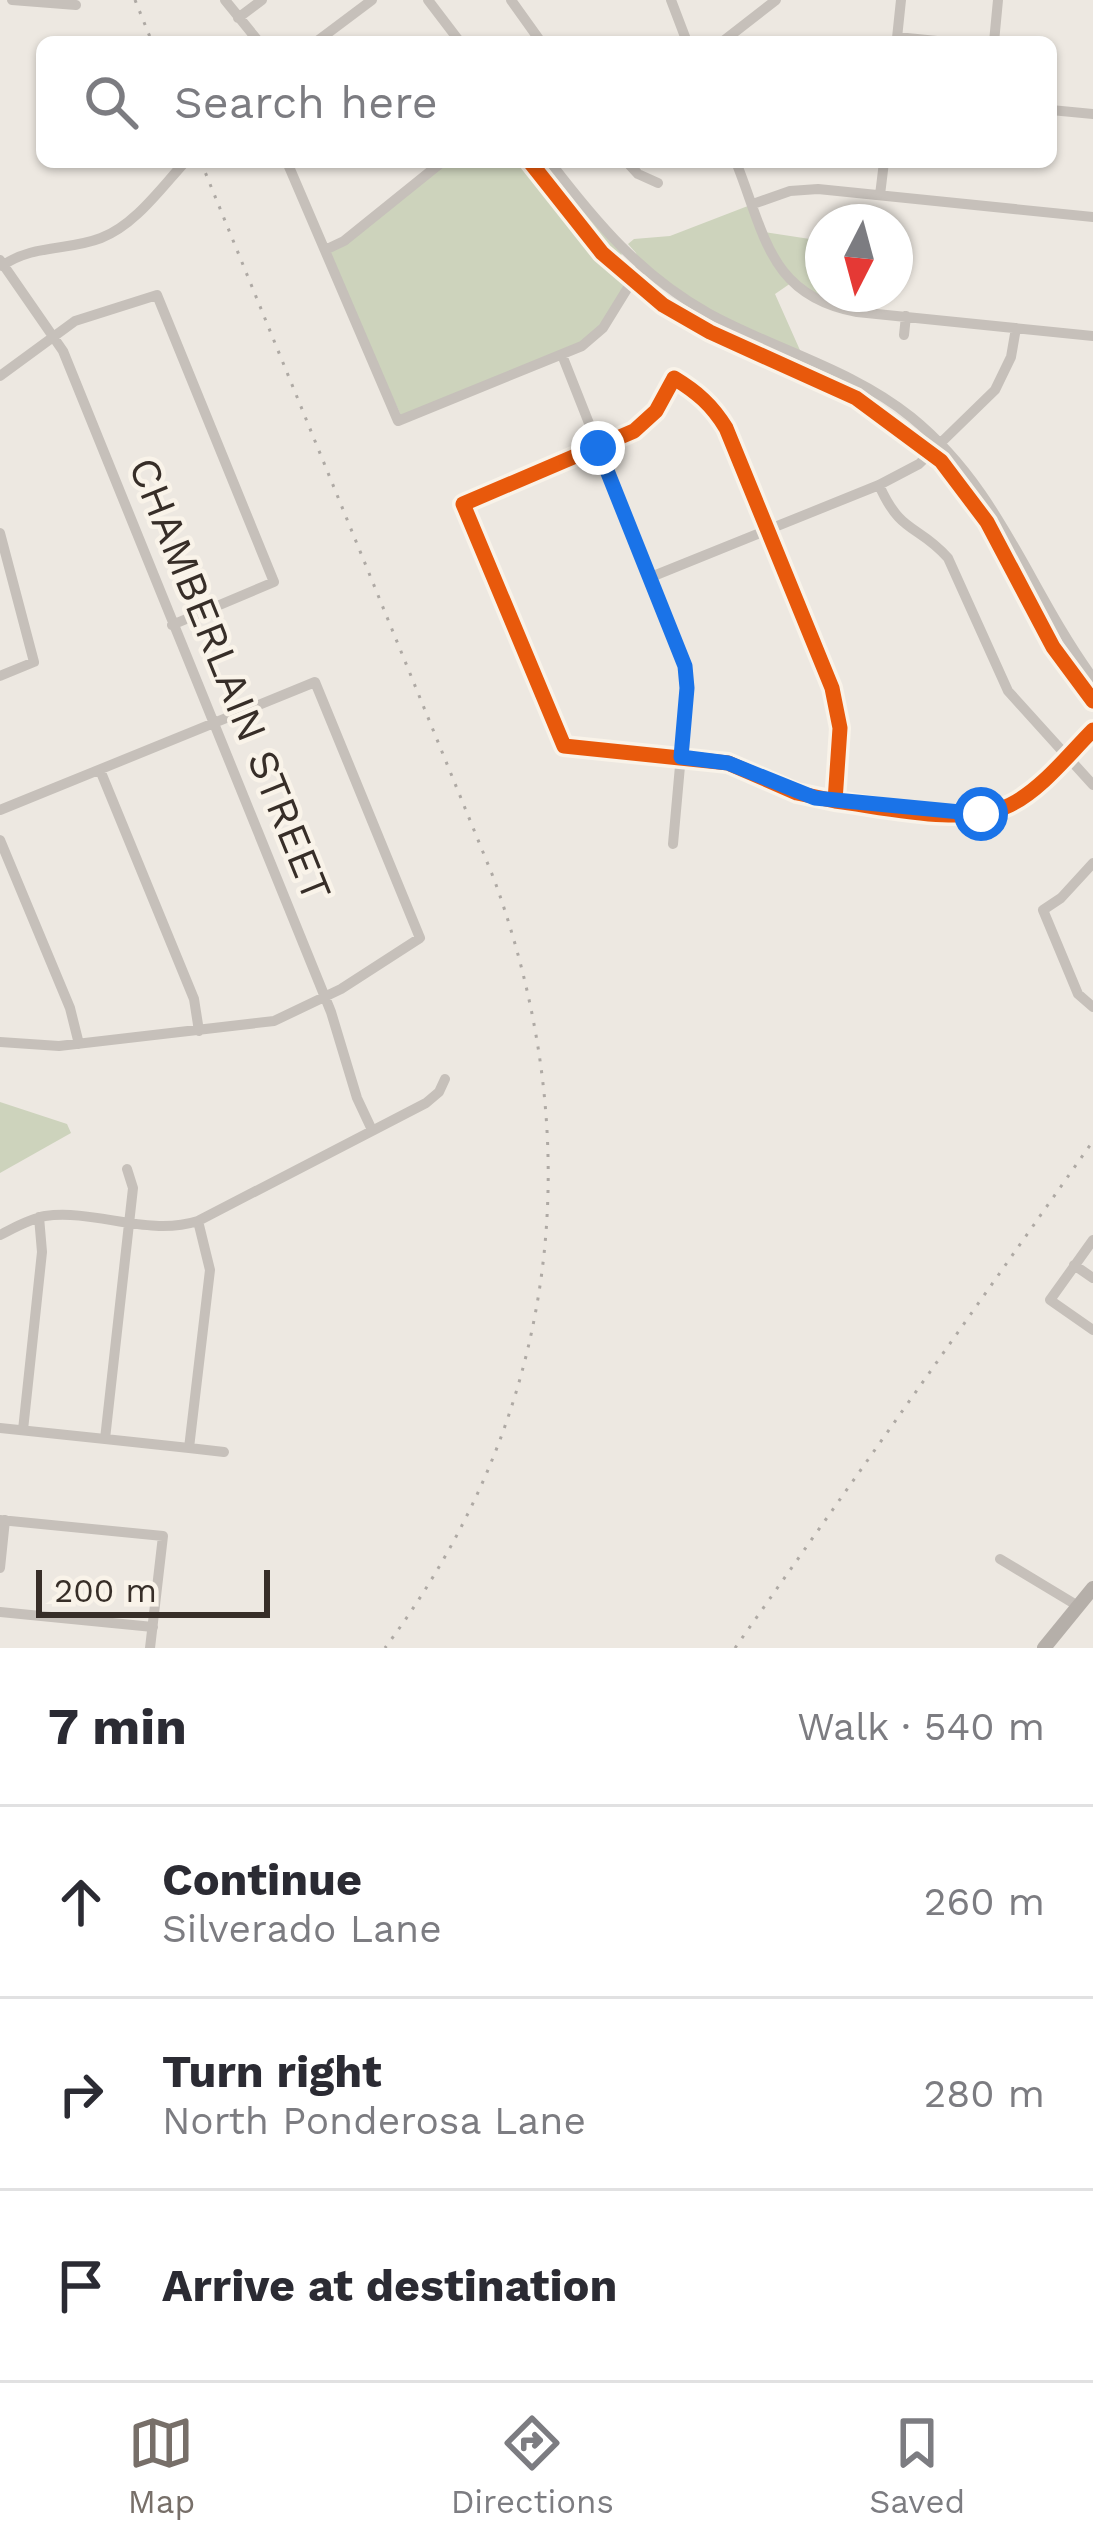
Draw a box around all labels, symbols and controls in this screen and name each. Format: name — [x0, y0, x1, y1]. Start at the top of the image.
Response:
search box — [36, 36, 1057, 168]
icon: search — [78, 69, 144, 135]
text: Search here — [174, 76, 438, 129]
north arrow — [805, 204, 913, 312]
route end — [571, 421, 625, 475]
street label: CHAMBERLAIN STREET — [119, 450, 342, 908]
route start — [954, 787, 1008, 841]
scale bar — [36, 1564, 270, 1617]
text: 200 m — [54, 1571, 157, 1610]
text: 7 min — [48, 1697, 187, 1756]
text: Walk · 540 m — [797, 1704, 1045, 1749]
text: Continue — [162, 1853, 362, 1906]
icon: ahead — [48, 1869, 114, 1935]
text: 260 m — [924, 1879, 1045, 1924]
text: Silverado Lane — [162, 1906, 442, 1951]
text: Turn right — [162, 2045, 382, 2098]
icon: right — [48, 2061, 114, 2127]
text: 280 m — [924, 2071, 1045, 2116]
text: North Ponderosa Lane — [162, 2098, 586, 2143]
icon: arrive — [48, 2253, 114, 2319]
text: Arrive at destination — [162, 2259, 617, 2312]
tab: Map — [128, 2410, 195, 2521]
tab: Directions — [451, 2410, 614, 2521]
tab: Saved — [869, 2410, 965, 2521]

